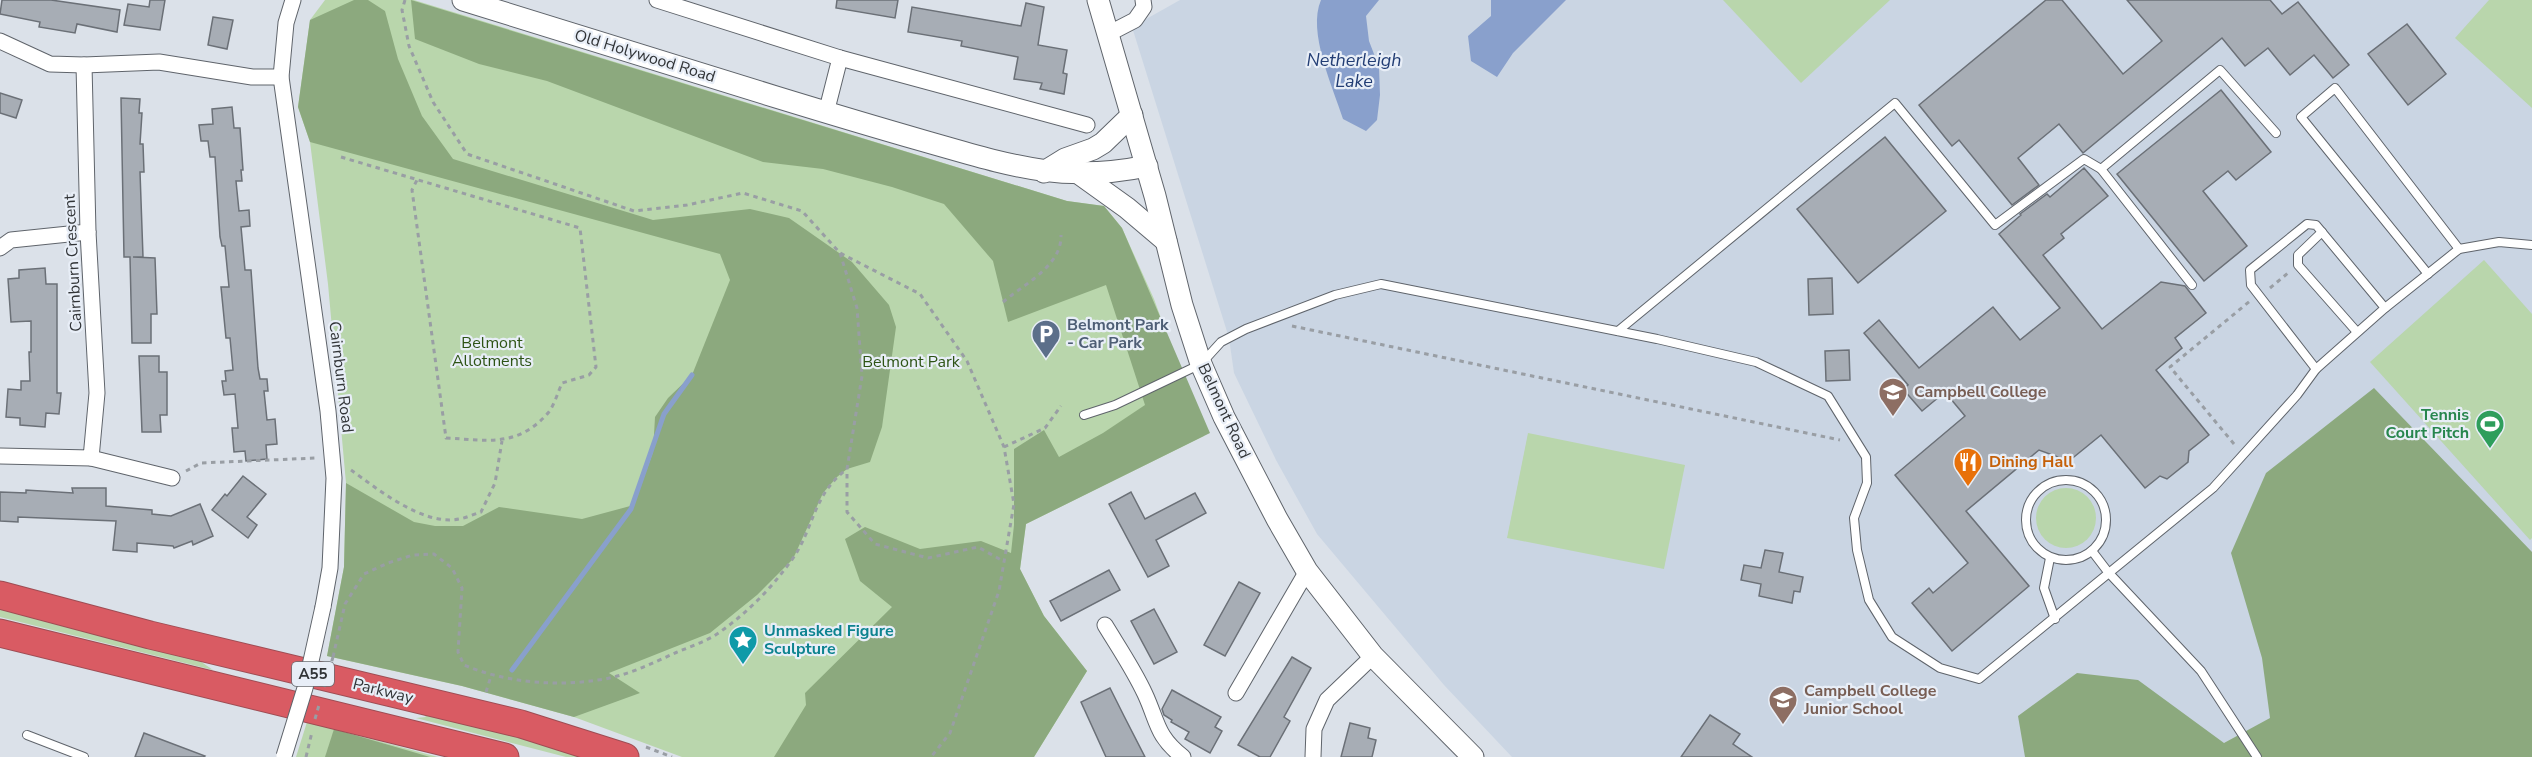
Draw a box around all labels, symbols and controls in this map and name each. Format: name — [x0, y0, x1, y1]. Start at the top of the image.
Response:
street label: Old Holywood Road — [572, 24, 718, 88]
water label: Netherleigh Lake — [1306, 48, 1402, 93]
street label: Cairnburn Crescent — [58, 193, 88, 332]
place label: Belmont Park - Car Park — [1067, 314, 1169, 354]
parking icon: Belmont Park - Car Park — [1030, 318, 1062, 360]
street label: Cairnburn Road — [323, 320, 359, 434]
park label: Belmont Allotments — [452, 332, 532, 372]
park label: Belmont Park — [862, 351, 961, 373]
street label: Belmont Road — [1192, 360, 1256, 462]
school or university icon: Campbell College — [1877, 376, 1909, 418]
place label: Campbell College — [1914, 381, 2047, 403]
place label: Tennis Court Pitch — [2386, 404, 2469, 444]
sports icon: Tennis Court Pitch — [2474, 408, 2506, 450]
restaurant icon: Dining Hall — [1952, 446, 1984, 488]
place label: Dining Hall — [1989, 451, 2073, 473]
place label: Unmasked Figure Sculpture — [764, 620, 894, 660]
place icon: Unmasked Figure Sculpture — [727, 624, 759, 666]
road number: A55 — [292, 662, 334, 686]
street label: Parkway — [350, 673, 416, 709]
place label: Campbell College Junior School — [1803, 680, 1937, 720]
school or university icon: Campbell College Junior School — [1767, 684, 1799, 726]

